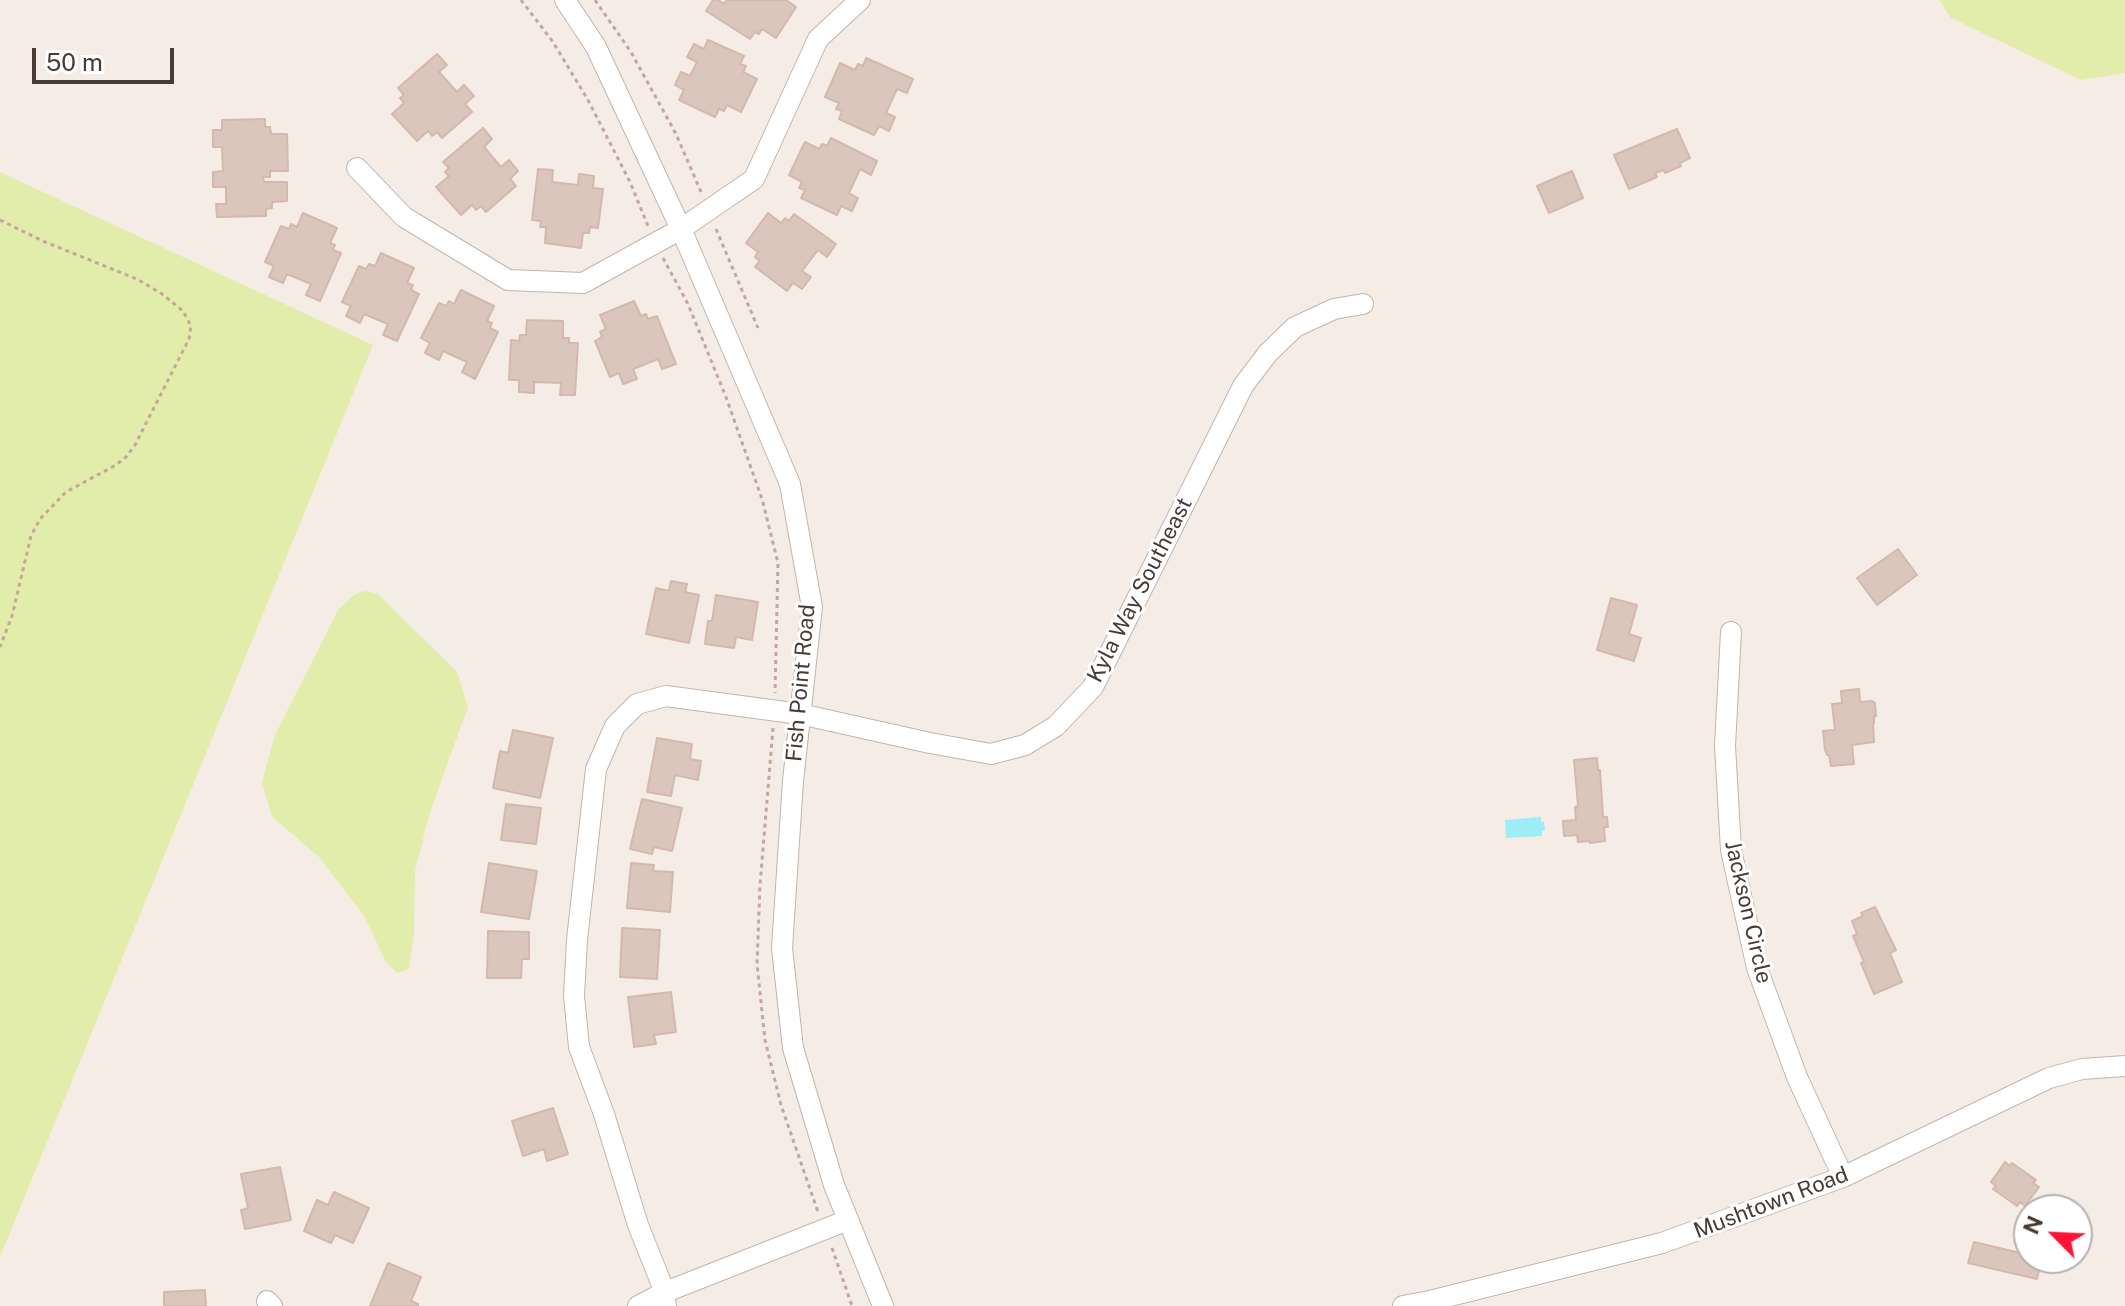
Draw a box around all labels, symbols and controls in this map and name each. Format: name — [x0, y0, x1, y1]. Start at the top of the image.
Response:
scale bar — [36, 32, 178, 82]
text: 50 m — [46, 48, 103, 76]
street label: Kyla Way Southeast — [1082, 493, 1198, 687]
street label: Fish Point Road — [781, 603, 821, 763]
street label: Jackson Circle — [1719, 838, 1777, 986]
street label: Mushtown Road — [1690, 1161, 1852, 1245]
north arrow — [2013, 1194, 2093, 1274]
text: N — [2018, 1212, 2048, 1238]

